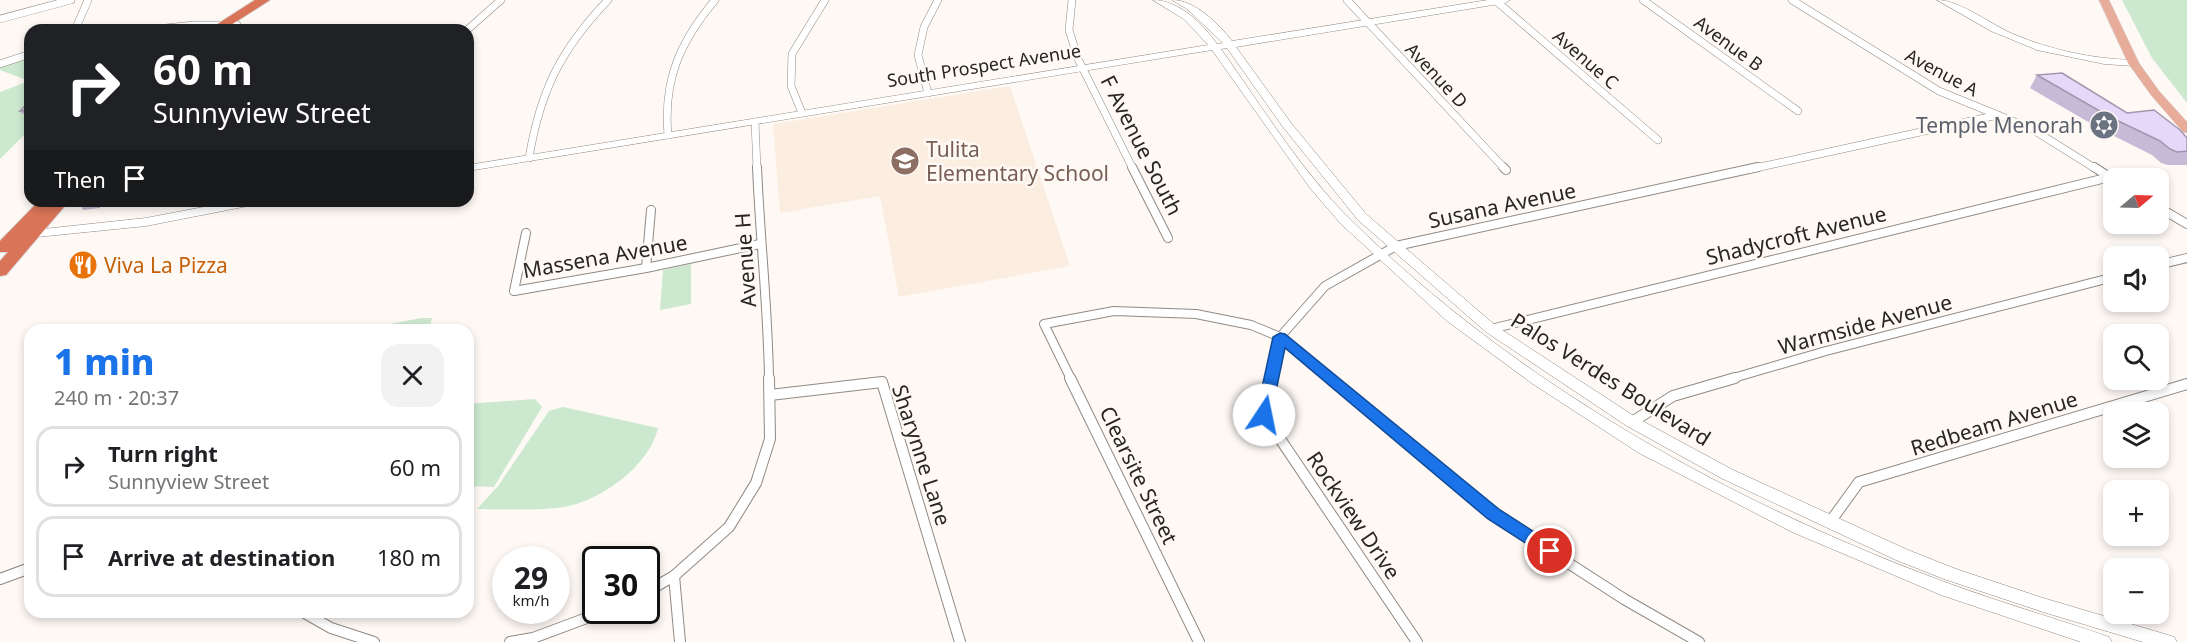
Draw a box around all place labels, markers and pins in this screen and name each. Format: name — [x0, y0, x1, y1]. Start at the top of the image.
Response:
synagogue icon: Temple Menorah — [2088, 109, 2120, 141]
place label: Temple Menorah — [1916, 111, 2083, 139]
place label: Tulita Elementary School — [926, 135, 1109, 187]
school or university icon: Tulita Elementary School — [889, 145, 921, 177]
restaurant icon: Viva La Pizza — [67, 249, 99, 281]
place label: Viva La Pizza — [104, 251, 228, 279]
pin — [1524, 525, 1575, 576]

